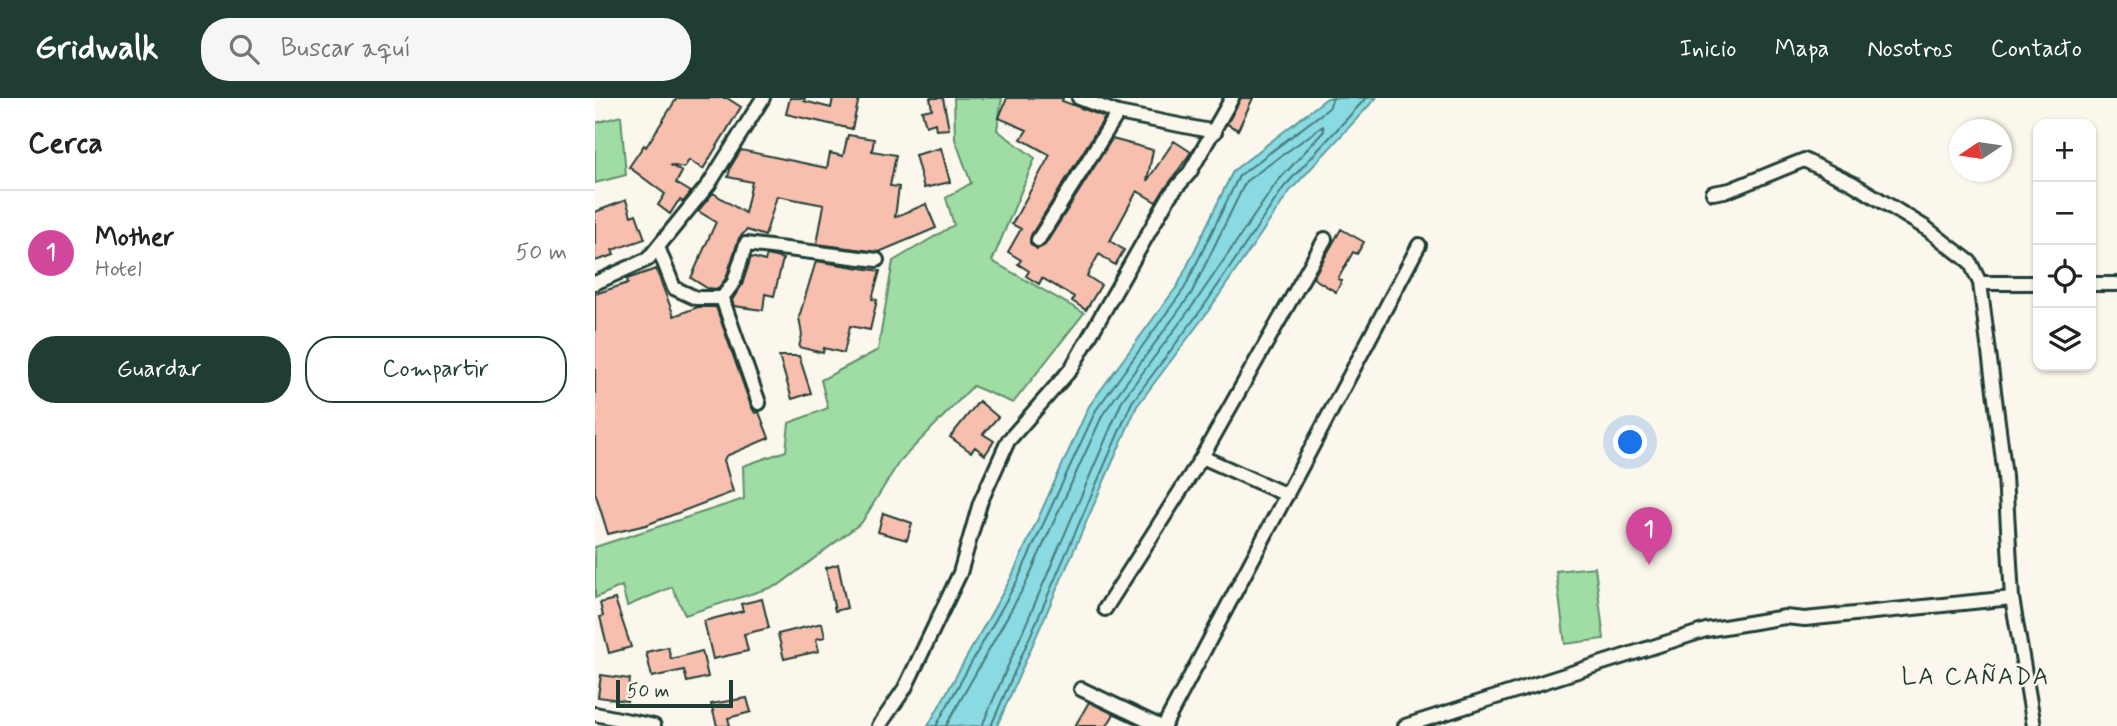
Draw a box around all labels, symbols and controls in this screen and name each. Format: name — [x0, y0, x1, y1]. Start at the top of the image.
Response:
search box — [201, 18, 691, 81]
text: Gridwalk — [35, 27, 159, 71]
icon: search — [225, 30, 263, 68]
text: Buscar aquí — [281, 32, 411, 66]
text: Inicio — [1679, 34, 1737, 65]
text: Mapa — [1775, 34, 1829, 65]
text: Nosotros — [1867, 34, 1953, 65]
text: Contacto — [1991, 34, 2082, 65]
north arrow — [1949, 119, 2012, 182]
map controls — [2033, 119, 2096, 371]
button: + — [2033, 119, 2096, 182]
text: Cerca — [28, 124, 103, 163]
button: − — [2033, 182, 2096, 245]
text: Mother — [95, 221, 175, 255]
text: 1 — [46, 238, 56, 268]
text: 50 m — [516, 238, 567, 268]
button: locate — [2033, 245, 2096, 308]
text: Hotel — [95, 255, 142, 285]
button: layers — [2033, 308, 2096, 371]
button: Guardar — [28, 336, 291, 403]
button: Compartir — [305, 336, 567, 403]
your location — [1613, 425, 1647, 459]
pin: 1 — [1626, 507, 1672, 565]
district label: LA CAÑADA — [1902, 662, 2050, 693]
scale bar — [616, 677, 733, 709]
text: 50 m — [627, 679, 670, 704]

